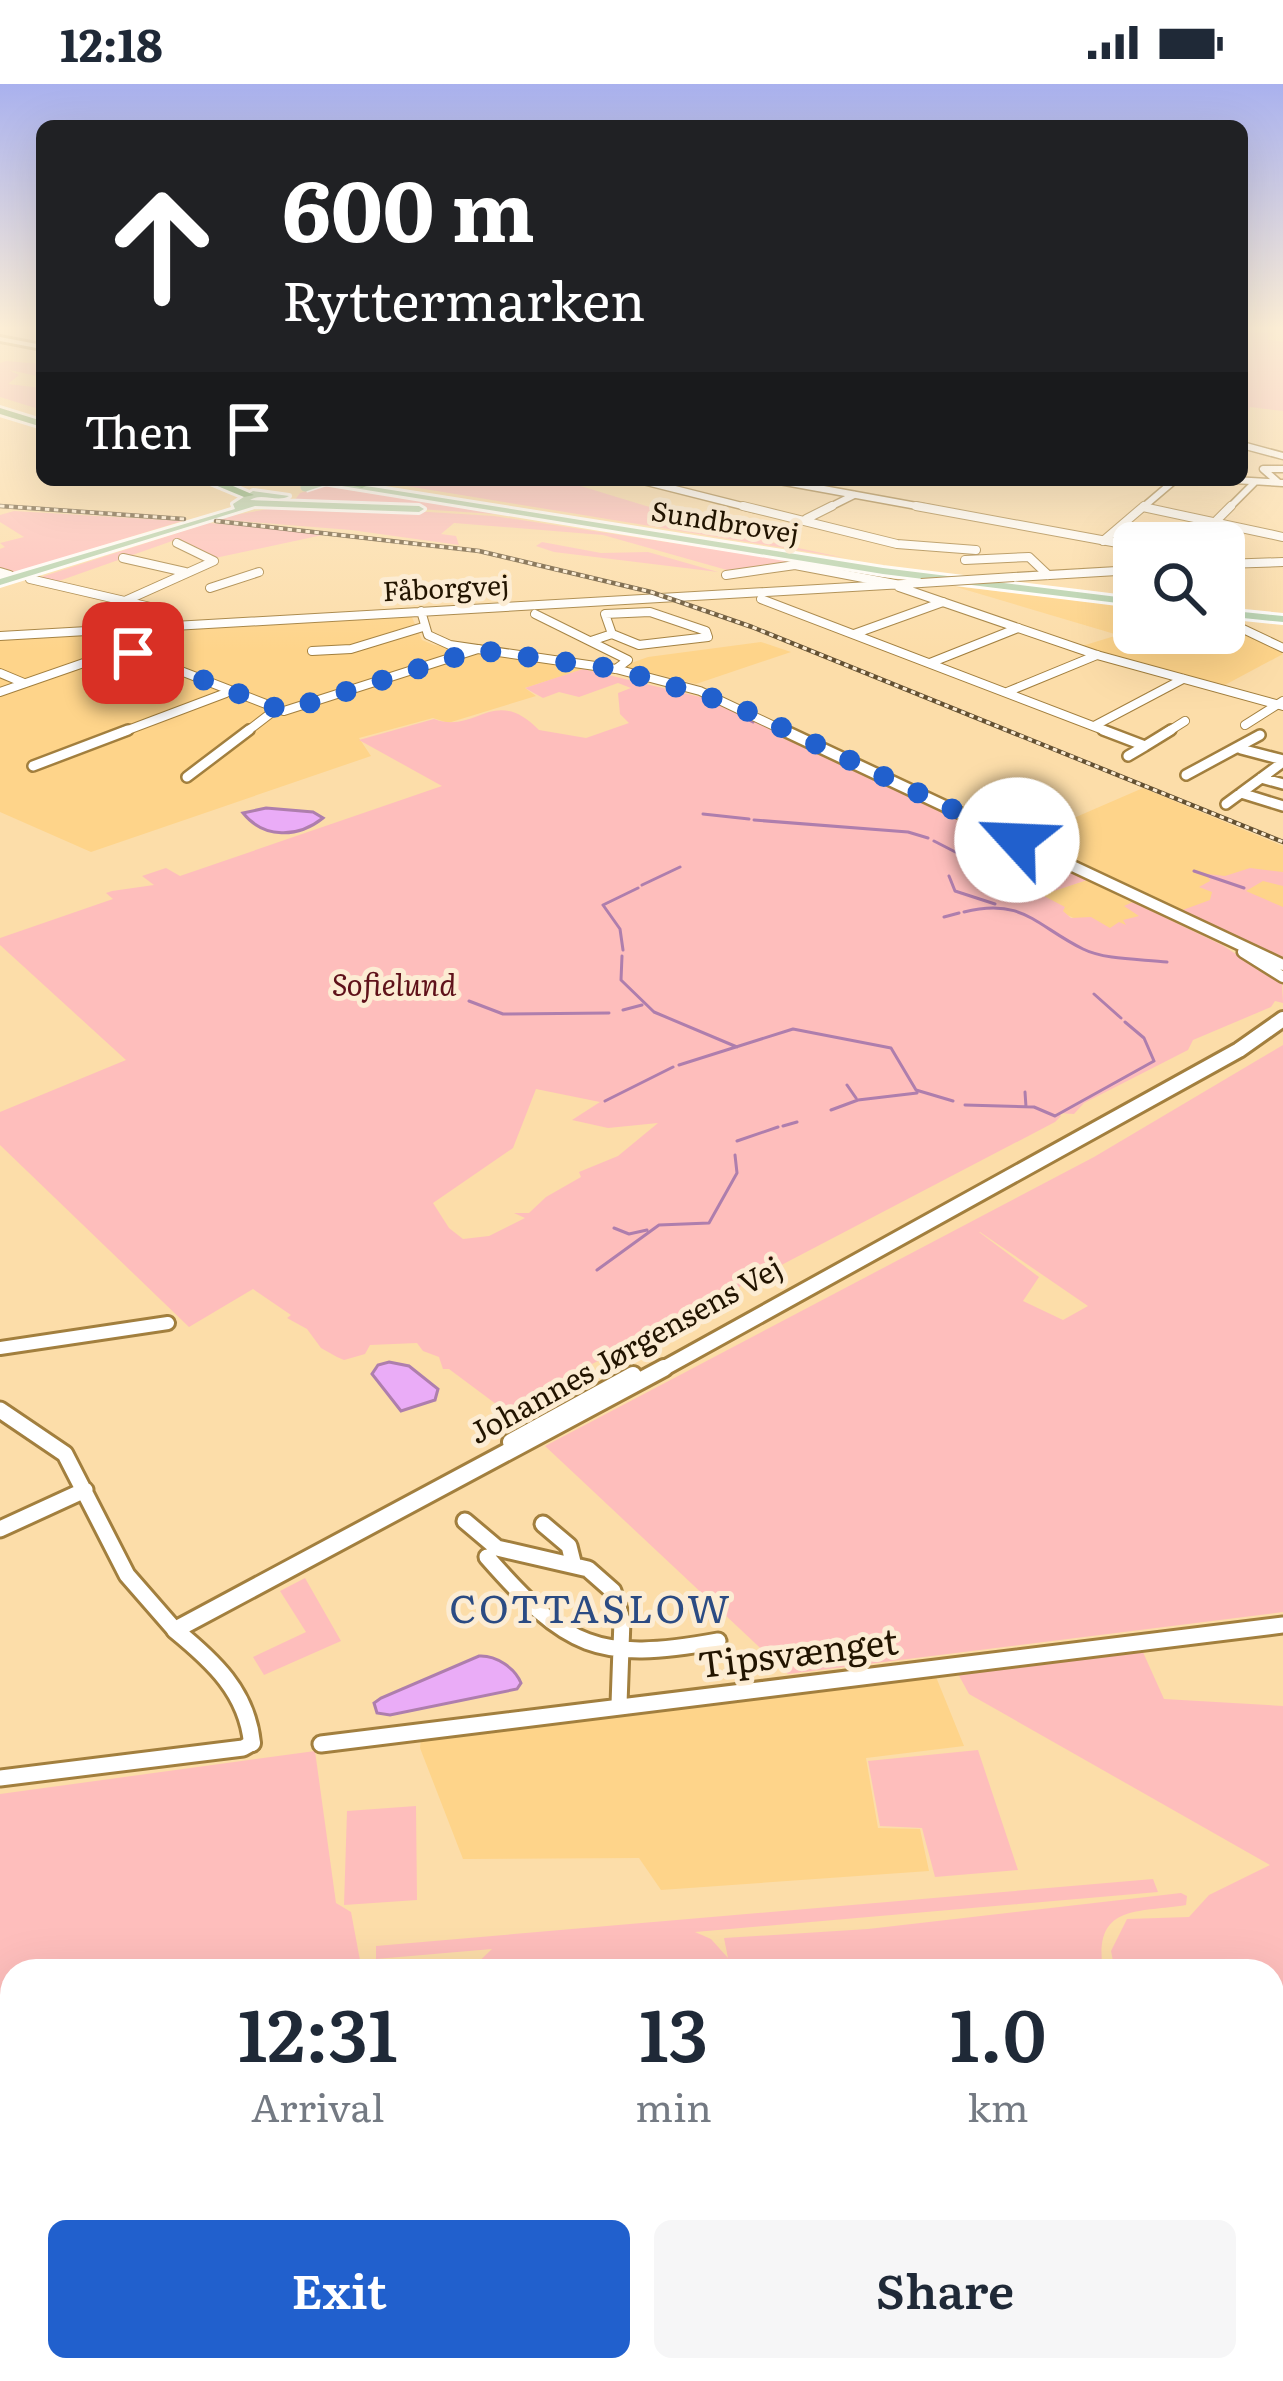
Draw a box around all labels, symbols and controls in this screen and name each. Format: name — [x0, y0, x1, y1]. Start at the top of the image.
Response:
text: 12:18 — [60, 9, 163, 76]
text: 600 m — [282, 143, 535, 268]
icon: ahead — [84, 168, 240, 324]
text: Ryttermarken — [282, 257, 646, 338]
text: Then — [84, 396, 192, 463]
icon: arrive — [216, 396, 282, 462]
street label: Sundbrovej — [649, 489, 802, 551]
map controls — [1113, 522, 1245, 654]
button: search — [1113, 522, 1245, 654]
street label: Fåborgvej — [382, 563, 510, 609]
pin — [82, 602, 184, 704]
icon: arrive — [100, 620, 166, 686]
position arrow — [954, 777, 1080, 903]
park label: Sofielund — [332, 961, 457, 1005]
street label: Johannes Jørgensens Vej — [460, 1244, 789, 1453]
district label: COTTASLOW — [449, 1577, 733, 1635]
street label: Tipsvænget — [695, 1612, 901, 1689]
text: 12:31 — [238, 1977, 398, 2084]
text: 13 — [639, 1977, 708, 2084]
text: 1.0 — [950, 1977, 1046, 2084]
text: Arrival — [251, 2076, 384, 2134]
text: min — [635, 2076, 712, 2134]
text: km — [967, 2076, 1029, 2134]
button: Exit — [48, 2220, 630, 2358]
button: Share — [654, 2220, 1236, 2358]

